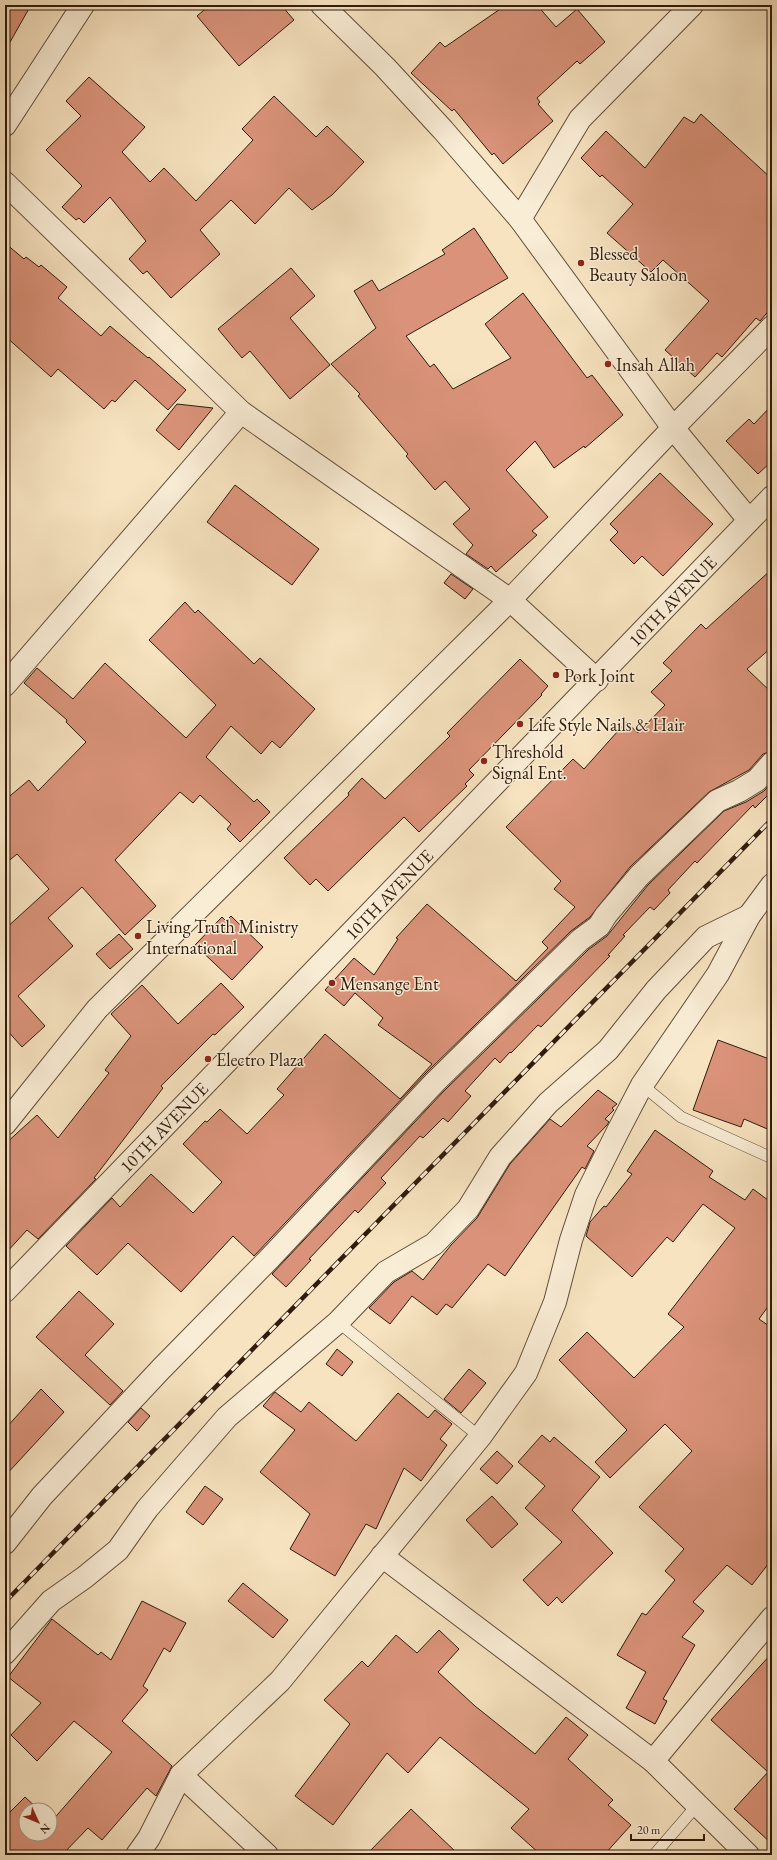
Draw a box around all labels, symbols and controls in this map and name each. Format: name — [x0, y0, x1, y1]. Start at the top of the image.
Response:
place label: Blessed Beauty Saloon — [589, 242, 688, 286]
marker: Blessed Beauty Saloon — [576, 258, 586, 268]
place label: Insah Allah — [616, 353, 695, 376]
marker: Insah Allah — [603, 359, 613, 369]
street label: 10TH AVENUE — [623, 550, 721, 651]
place label: Pork Joint — [564, 664, 635, 687]
marker: Pork Joint — [551, 670, 561, 680]
place label: Life Style Nails & Hair — [528, 713, 685, 736]
marker: Life Style Nails & Hair — [515, 719, 525, 729]
place label: Threshold Signal Ent. — [492, 740, 567, 784]
marker: Threshold Signal Ent. — [479, 756, 489, 766]
street label: 10TH AVENUE — [339, 844, 438, 944]
place label: Living Truth Ministry International — [146, 915, 298, 959]
marker: Living Truth Ministry International — [133, 931, 143, 941]
place label: Mensange Ent — [340, 972, 439, 995]
marker: Mensange Ent — [327, 978, 337, 988]
place label: Electro Plaza — [216, 1048, 305, 1071]
marker: Electro Plaza — [203, 1054, 213, 1064]
street label: 10TH AVENUE — [114, 1077, 212, 1177]
north arrow — [18, 1802, 58, 1842]
scale bar — [631, 1816, 704, 1842]
text: N — [37, 1821, 53, 1837]
text: 20 m — [637, 1822, 661, 1838]

